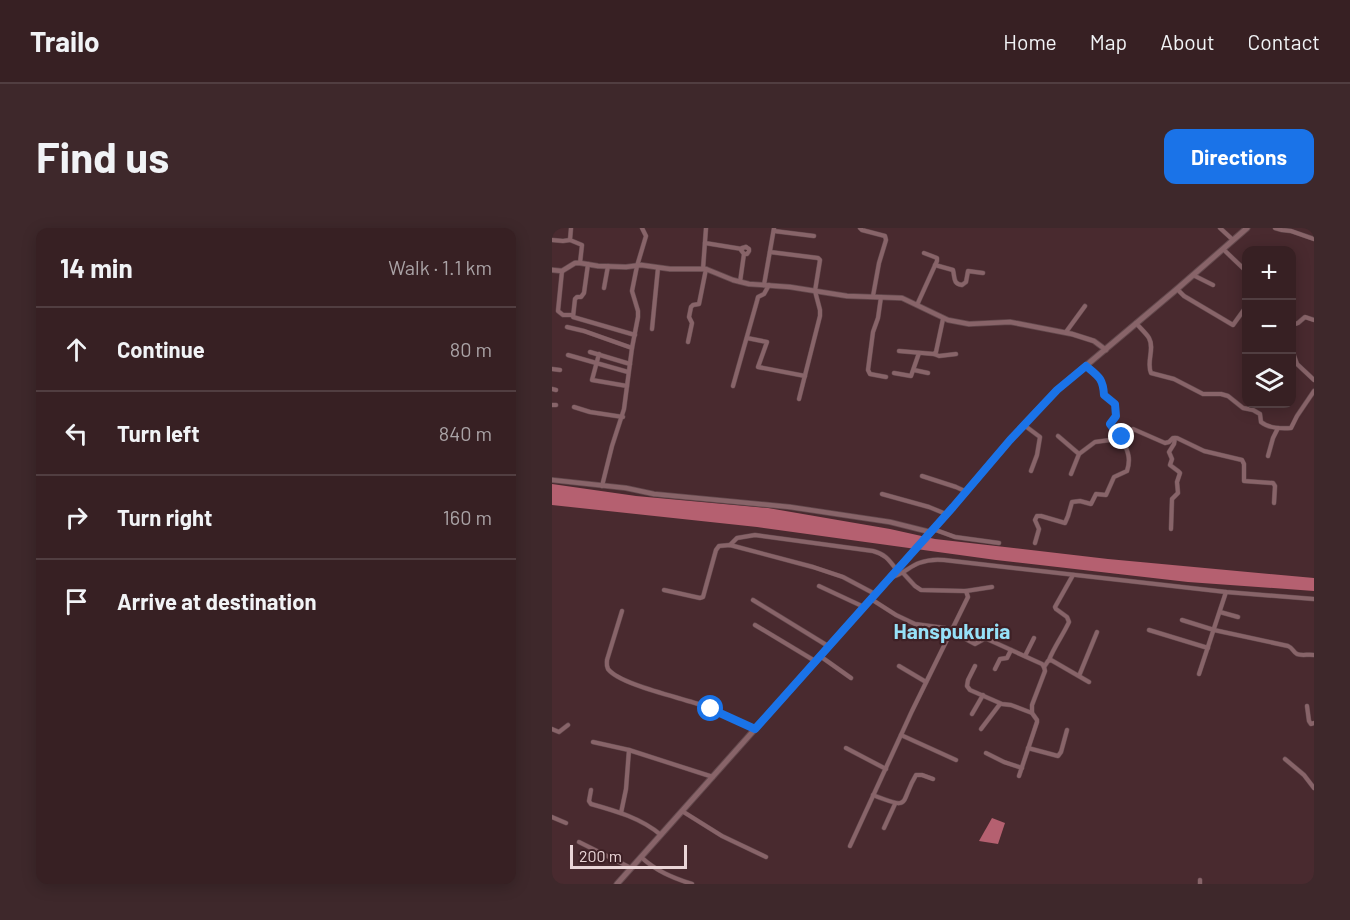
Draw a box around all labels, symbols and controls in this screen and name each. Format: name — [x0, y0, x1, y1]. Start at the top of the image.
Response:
text: Trailo — [30, 24, 100, 58]
text: Home — [1003, 29, 1057, 54]
text: Map — [1090, 29, 1127, 54]
text: About — [1160, 29, 1215, 54]
text: Contact — [1248, 29, 1320, 54]
button: Directions — [1164, 129, 1314, 184]
text: Find us — [36, 131, 169, 181]
map controls — [1242, 246, 1296, 408]
button: + — [1242, 246, 1296, 300]
text: 14 min — [60, 252, 133, 283]
text: Walk · 1.1 km — [388, 255, 492, 279]
button: − — [1242, 300, 1296, 354]
icon: ahead — [60, 333, 93, 366]
text: Continue — [117, 336, 205, 362]
text: 80 m — [450, 337, 492, 361]
button: layers — [1242, 354, 1296, 408]
icon: left — [60, 417, 93, 450]
text: Turn left — [117, 420, 200, 446]
text: 840 m — [439, 421, 492, 445]
route end — [1108, 423, 1134, 449]
icon: right — [60, 501, 93, 534]
text: Turn right — [117, 504, 212, 530]
text: 160 m — [443, 505, 492, 529]
icon: arrive — [60, 585, 93, 618]
text: Arrive at destination — [117, 588, 316, 614]
district label: Hanspukuria — [894, 618, 1010, 643]
route start — [697, 695, 723, 721]
scale bar — [570, 842, 687, 870]
text: 200 m — [579, 846, 622, 865]

